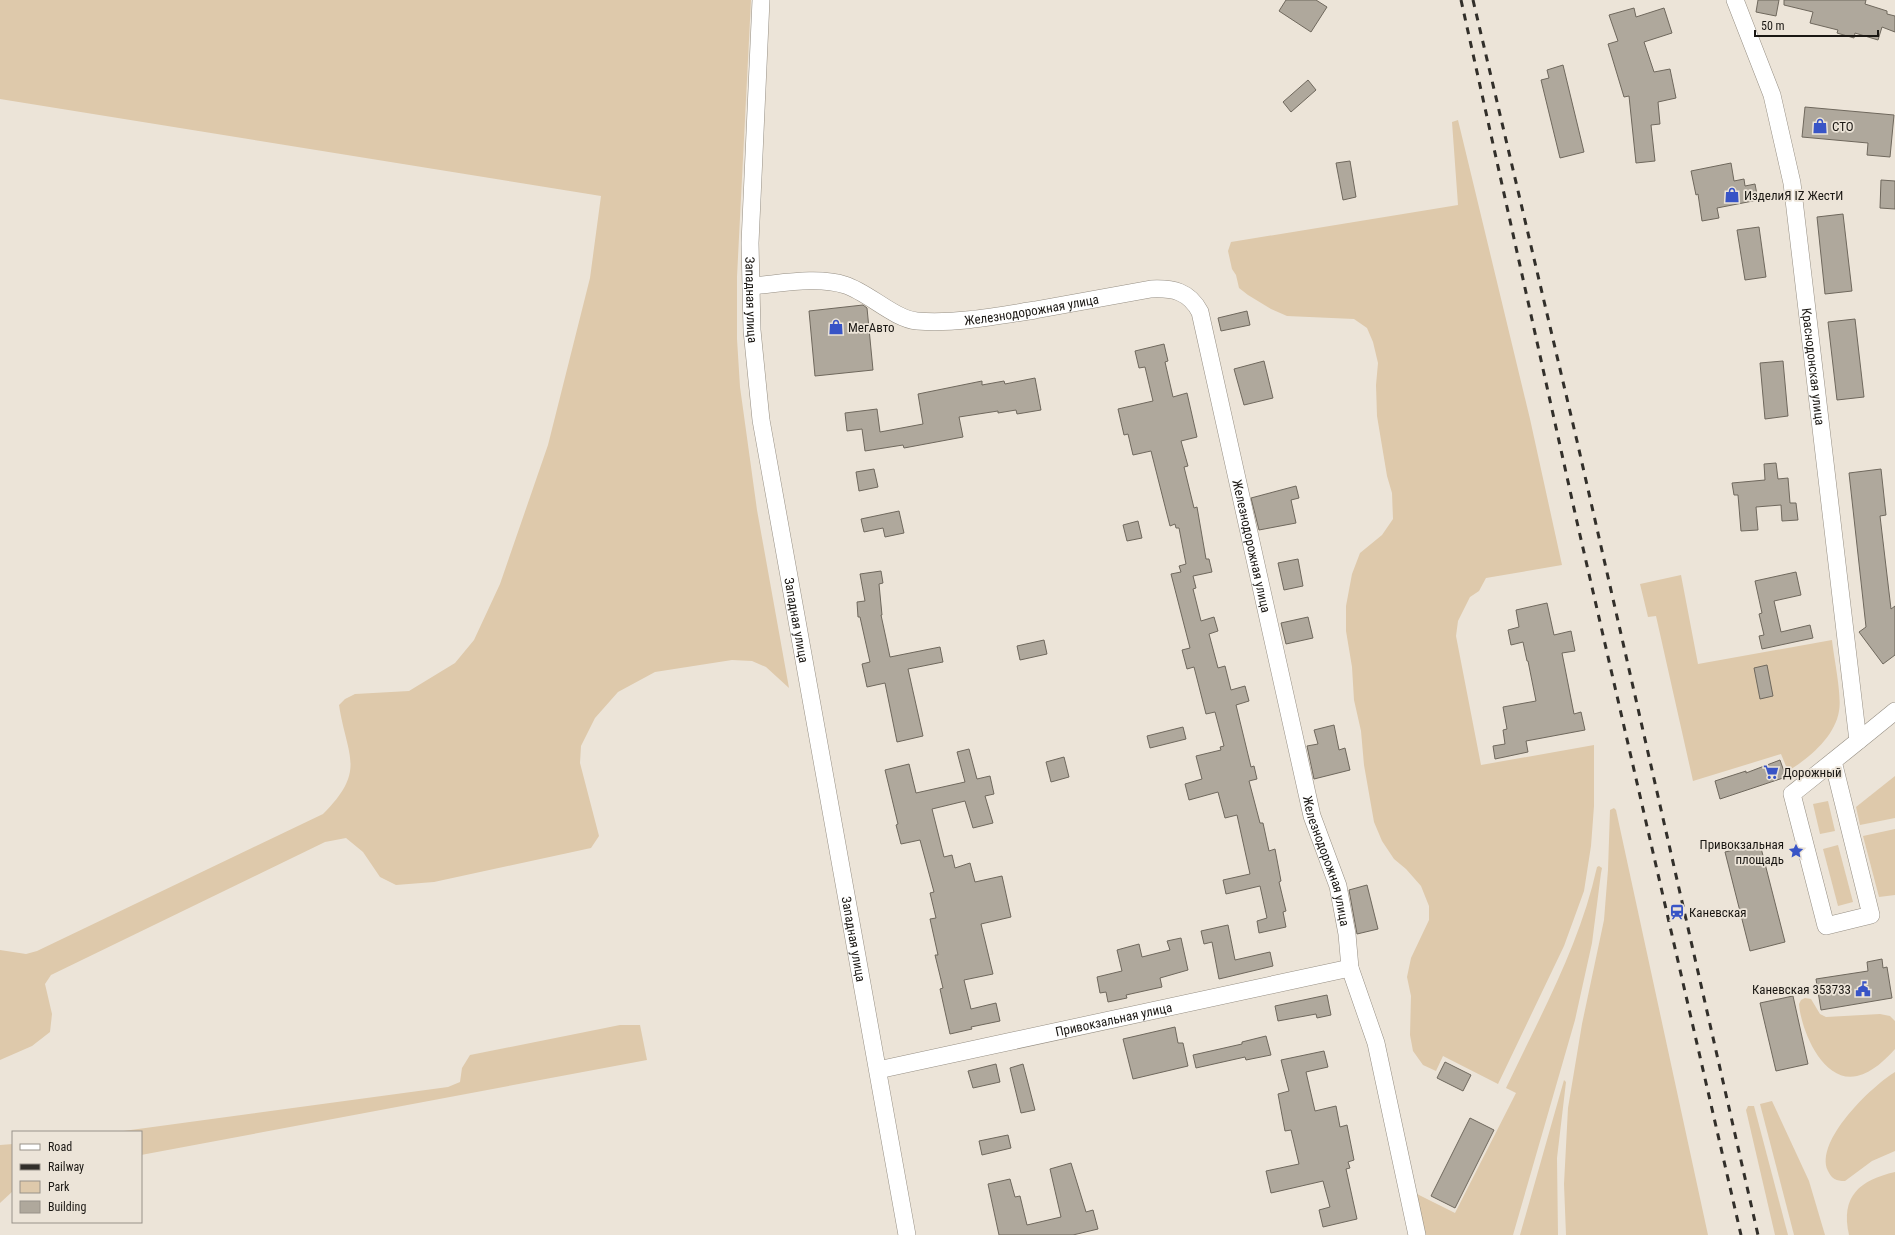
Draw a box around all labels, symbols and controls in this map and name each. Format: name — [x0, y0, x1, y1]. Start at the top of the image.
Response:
scale bar — [1755, 12, 1878, 38]
text: 50 m — [1761, 19, 1785, 33]
shop icon: СТО — [1811, 117, 1829, 135]
place label: СТО — [1832, 119, 1854, 134]
shop icon: ИзделиЯ IZ ЖестИ — [1723, 186, 1741, 204]
place label: ИзделиЯ IZ ЖестИ — [1744, 188, 1843, 203]
street label: Западная улица — [742, 256, 760, 344]
street label: Железнодорожная улица — [964, 292, 1100, 328]
street label: Краснодонская улица — [1799, 307, 1828, 426]
shop icon: МегАвто — [827, 318, 845, 336]
place label: МегАвто — [848, 320, 895, 335]
street label: Железнодорожная улица — [1229, 478, 1274, 614]
street label: Западная улица — [781, 576, 811, 664]
supermarket icon: Дорожный — [1762, 763, 1780, 781]
place label: Дорожный — [1783, 765, 1842, 780]
street label: Железнодорожная улица — [1300, 794, 1352, 928]
place label: Привокзальная площадь — [1700, 837, 1784, 867]
place icon: Привокзальная площадь — [1787, 842, 1805, 860]
street label: Западная улица — [838, 895, 868, 983]
station icon: Каневская — [1668, 903, 1686, 921]
place label: Каневская — [1689, 905, 1747, 920]
public building icon: Каневская 353733 — [1854, 980, 1872, 998]
place label: Каневская 353733 — [1752, 982, 1851, 997]
street label: Привокзальная улица — [1054, 1000, 1173, 1039]
legend — [12, 1131, 142, 1223]
text: Road — [48, 1140, 72, 1154]
text: Railway — [48, 1160, 84, 1174]
text: Park — [48, 1180, 70, 1194]
text: Building — [48, 1200, 86, 1214]

